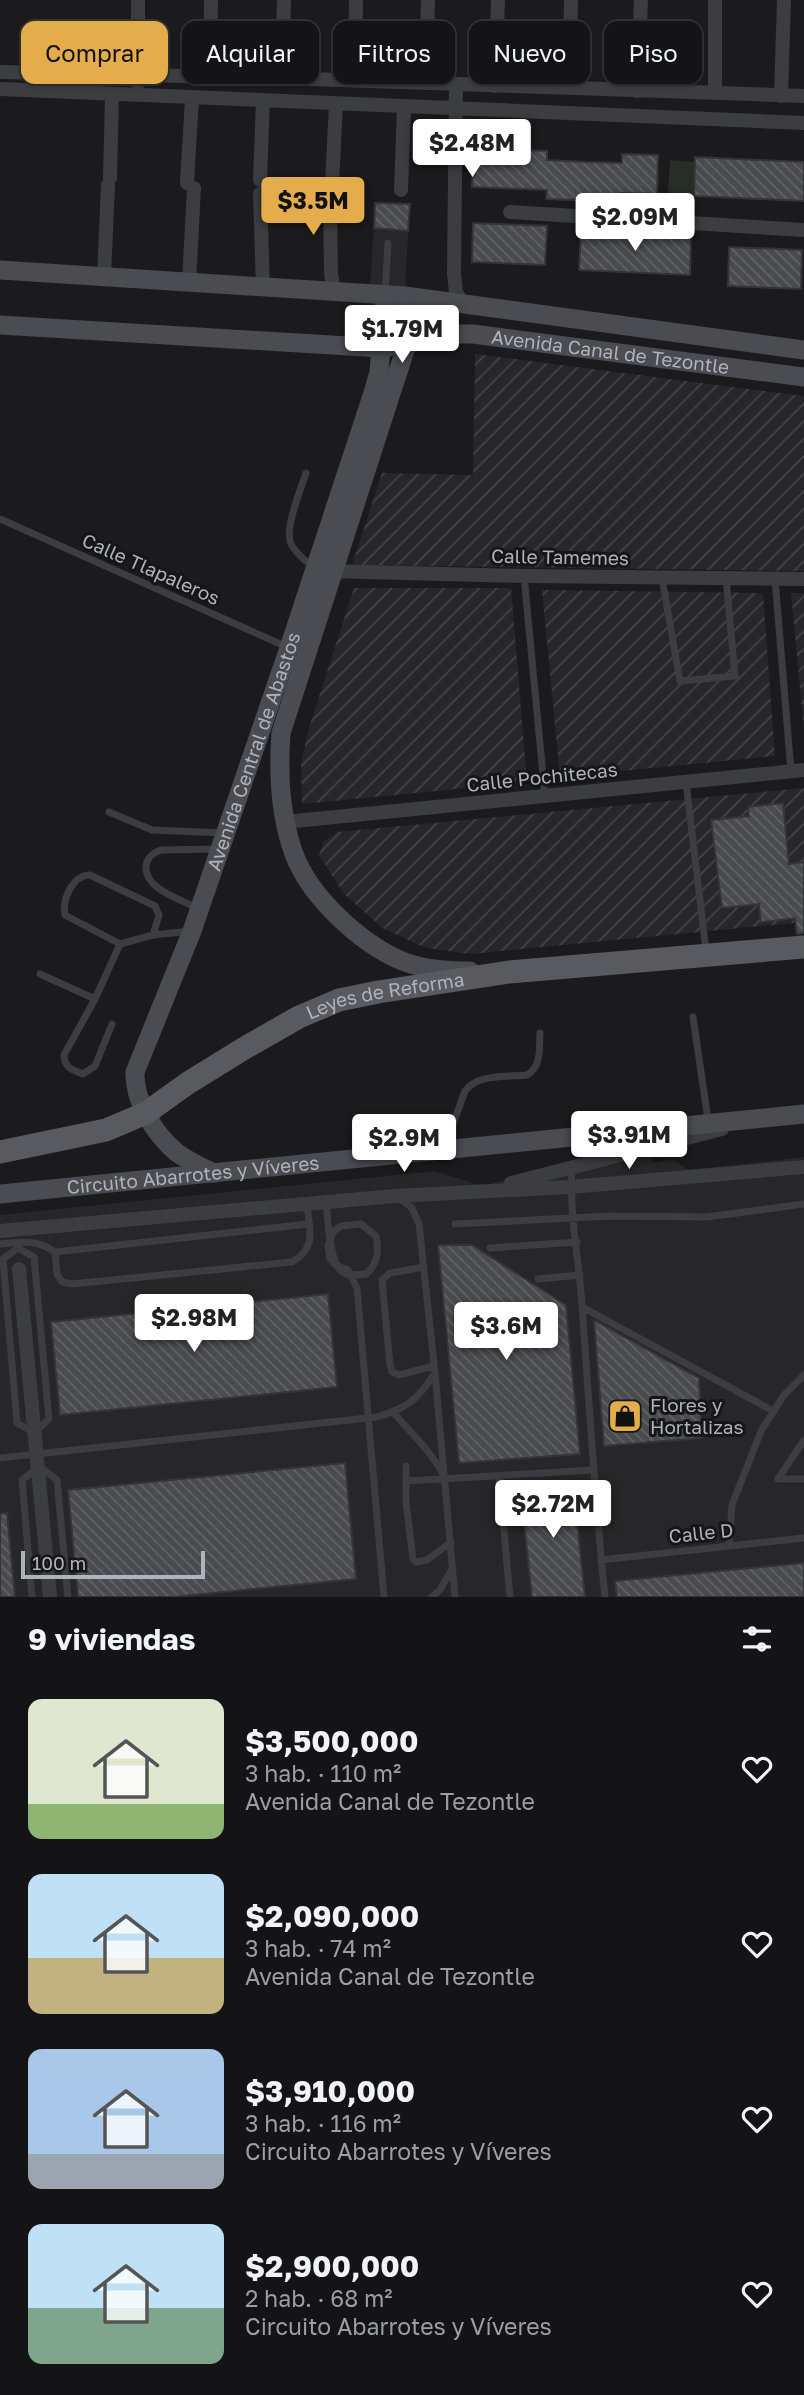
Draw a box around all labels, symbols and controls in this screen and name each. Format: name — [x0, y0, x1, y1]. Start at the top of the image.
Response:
chip: Comprar — [21, 21, 168, 84]
chip: Alquilar — [182, 21, 319, 84]
chip: Filtros — [333, 21, 455, 84]
chip: Nuevo — [469, 21, 590, 84]
chip: Piso — [604, 21, 702, 84]
pin: $2.48M — [415, 120, 529, 179]
text: $2.48M — [429, 128, 515, 156]
pin: $3.5M — [264, 177, 362, 237]
text: $3.5M — [277, 186, 349, 214]
pin: $2.09M — [578, 194, 692, 253]
text: $2.09M — [592, 202, 678, 230]
pin: $1.79M — [345, 306, 459, 365]
text: $1.79M — [361, 314, 443, 342]
street label: Avenida Canal de Tezontle — [490, 325, 731, 378]
street label: Calle Tlapaleros — [79, 528, 223, 609]
street label: Calle Tamemes — [491, 544, 629, 569]
street label: Avenida Central de Abastos — [202, 629, 304, 873]
street label: Calle Pochitecas — [465, 757, 619, 796]
street label: Leyes de Reforma — [302, 967, 466, 1024]
pin: $3.91M — [572, 1112, 686, 1171]
pin: $2.9M — [355, 1114, 453, 1174]
text: $3.91M — [587, 1120, 671, 1148]
text: $2.9M — [368, 1123, 440, 1151]
street label: Circuito Abarrotes y Víveres — [66, 1150, 320, 1198]
pin: $2.98M — [137, 1294, 251, 1354]
pin: $3.6M — [457, 1302, 555, 1362]
text: $2.98M — [151, 1303, 237, 1331]
text: $3.6M — [470, 1311, 542, 1339]
place label: Flores y Hortalizas — [650, 1393, 744, 1438]
shop icon: Flores y Hortalizas — [606, 1397, 644, 1435]
pin: $2.72M — [496, 1480, 610, 1540]
text: $2.72M — [511, 1489, 595, 1517]
street label: Calle D — [668, 1518, 734, 1547]
scale bar — [21, 1548, 205, 1580]
text: 100 m — [32, 1551, 86, 1574]
icon: filters — [738, 1620, 776, 1658]
text: 9 viviendas — [28, 1621, 196, 1657]
text: $3,500,000 — [245, 1723, 418, 1759]
icon: home — [84, 1727, 168, 1811]
icon: heart — [738, 1750, 776, 1788]
text: 3 hab. · 110 m² — [245, 1759, 401, 1787]
text: Avenida Canal de Tezontle — [245, 1787, 535, 1815]
text: $2,090,000 — [245, 1898, 419, 1934]
icon: home — [84, 1902, 168, 1986]
icon: heart — [738, 1925, 776, 1963]
text: 3 hab. · 74 m² — [245, 1934, 391, 1962]
text: Avenida Canal de Tezontle — [245, 1962, 535, 1990]
text: $3,910,000 — [245, 2073, 415, 2109]
icon: home — [84, 2077, 168, 2161]
icon: heart — [738, 2100, 776, 2138]
text: 3 hab. · 116 m² — [245, 2109, 401, 2137]
text: Circuito Abarrotes y Víveres — [245, 2137, 552, 2165]
text: $2,900,000 — [245, 2248, 419, 2284]
icon: home — [84, 2252, 168, 2336]
icon: heart — [738, 2275, 776, 2313]
text: 2 hab. · 68 m² — [245, 2284, 393, 2312]
text: Circuito Abarrotes y Víveres — [245, 2312, 552, 2340]

